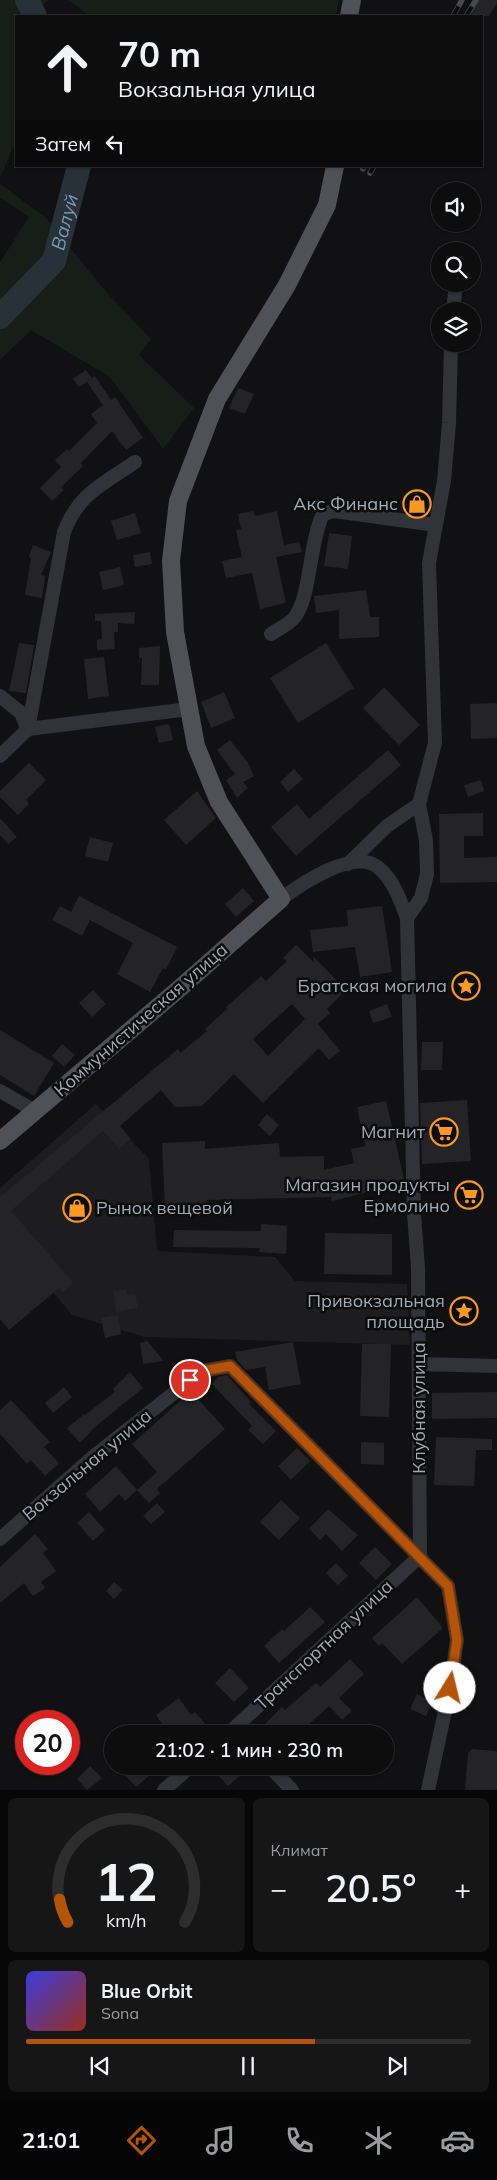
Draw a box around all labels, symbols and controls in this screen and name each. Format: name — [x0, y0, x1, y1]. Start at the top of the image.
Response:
text: 70 m — [118, 32, 201, 76]
icon: ahead — [35, 35, 100, 100]
text: Вокзальная улица — [118, 75, 316, 103]
icon: left — [101, 130, 129, 158]
text: Затем — [35, 132, 91, 156]
map controls — [431, 182, 481, 352]
button: sound — [431, 182, 481, 232]
water label: Валуй — [45, 191, 83, 253]
button: search — [431, 242, 481, 292]
button: layers — [431, 302, 481, 352]
shop icon: Акс Финанс — [402, 489, 432, 519]
place label: Акс Финанс — [293, 492, 398, 515]
street label: Коммунистическая улица — [49, 938, 232, 1101]
place icon: Братская могила — [451, 971, 481, 1001]
place label: Братская могила — [298, 974, 447, 997]
supermarket icon: Магнит — [429, 1117, 459, 1147]
place label: Магнит — [361, 1120, 426, 1143]
place label: Магазин продукты Ермолино — [285, 1173, 450, 1217]
supermarket icon: Магазин продукты Ермолино — [454, 1180, 484, 1210]
shop icon: Рынок вещевой — [62, 1193, 92, 1223]
place label: Рынок вещевой — [96, 1196, 233, 1219]
place label: Привокзальная площадь — [307, 1289, 445, 1333]
place icon: Привокзальная площадь — [449, 1296, 479, 1326]
street label: Клубная улица — [407, 1342, 430, 1474]
pin — [169, 1359, 211, 1401]
icon: arrive — [176, 1366, 204, 1394]
street label: Вокзальная улица — [17, 1404, 156, 1525]
street label: Транспортная улица — [250, 1575, 397, 1715]
position arrow — [423, 1661, 475, 1713]
speed limit sign: 20 — [15, 1710, 80, 1775]
text: 21:02 · 1 мин · 230 m — [155, 1738, 343, 1762]
text: Климат — [271, 1840, 328, 1860]
text: 12 — [95, 1849, 157, 1914]
text: 20.5° — [325, 1864, 417, 1912]
text: − — [271, 1871, 287, 1906]
text: + — [454, 1871, 471, 1906]
text: km/h — [106, 1909, 146, 1931]
text: Blue Orbit — [101, 1979, 192, 2003]
text: Sona — [101, 2003, 139, 2023]
icon: previous — [86, 2052, 114, 2080]
icon: pause — [234, 2052, 262, 2080]
icon: next — [383, 2052, 411, 2080]
icon: directions — [124, 2123, 159, 2158]
icon: music — [203, 2123, 238, 2158]
icon: phone — [282, 2123, 317, 2158]
icon: climate — [361, 2123, 396, 2158]
icon: car — [440, 2123, 475, 2158]
text: 21:01 — [22, 2126, 80, 2154]

